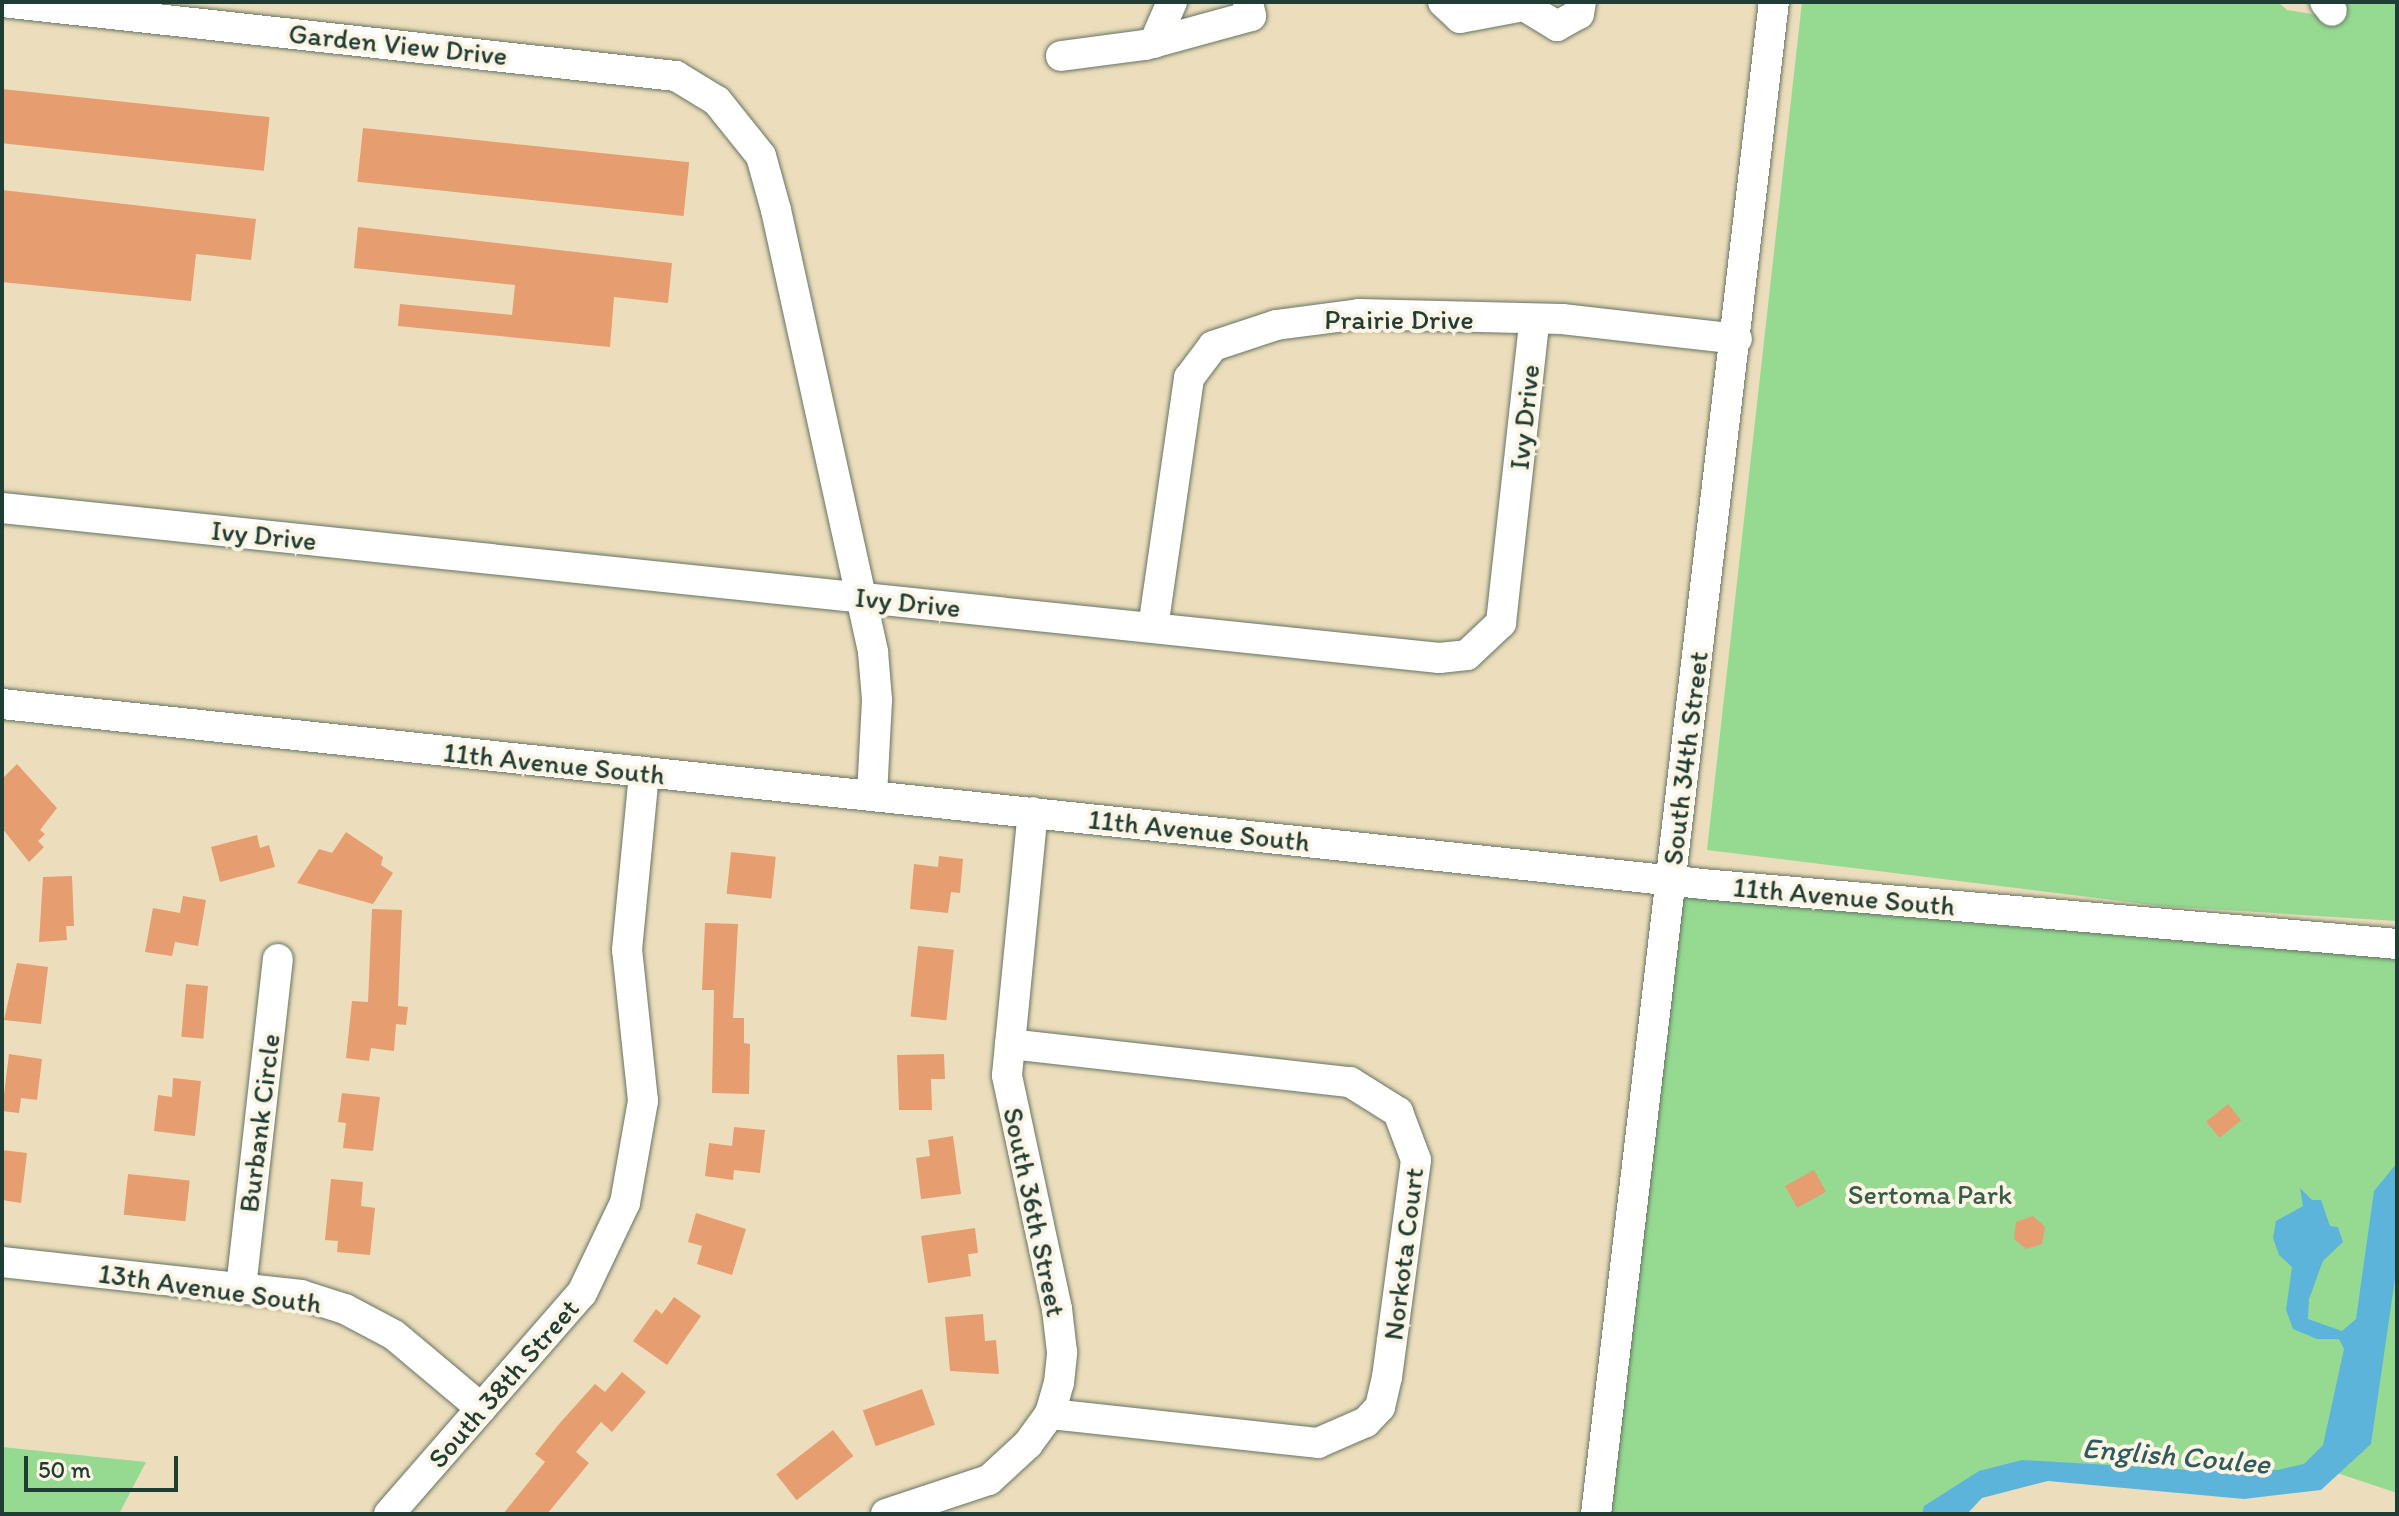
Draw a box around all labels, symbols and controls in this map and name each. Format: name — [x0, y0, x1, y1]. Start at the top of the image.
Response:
street label: Garden View Drive — [286, 16, 510, 72]
street label: Prairie Drive — [1324, 302, 1474, 336]
street label: Ivy Drive — [1502, 363, 1546, 471]
street label: Ivy Drive — [210, 513, 318, 557]
street label: Ivy Drive — [854, 580, 962, 624]
street label: South 34th Street — [1655, 650, 1715, 866]
street label: 11th Avenue South — [442, 735, 666, 791]
street label: 11th Avenue South — [1087, 802, 1311, 858]
street label: 11th Avenue South — [1732, 870, 1956, 922]
street label: Burbank Circle — [231, 1032, 287, 1214]
street label: South 36th Street — [997, 1105, 1073, 1319]
street label: Norkota Court — [1376, 1166, 1430, 1342]
park label: Sertoma Park — [1848, 1177, 2012, 1211]
street label: 13th Avenue South — [97, 1256, 323, 1320]
street label: South 38th Street — [421, 1292, 585, 1474]
water label: English Coulee — [2081, 1430, 2271, 1482]
scale bar — [28, 1440, 182, 1490]
text: 50 m — [38, 1455, 91, 1484]

